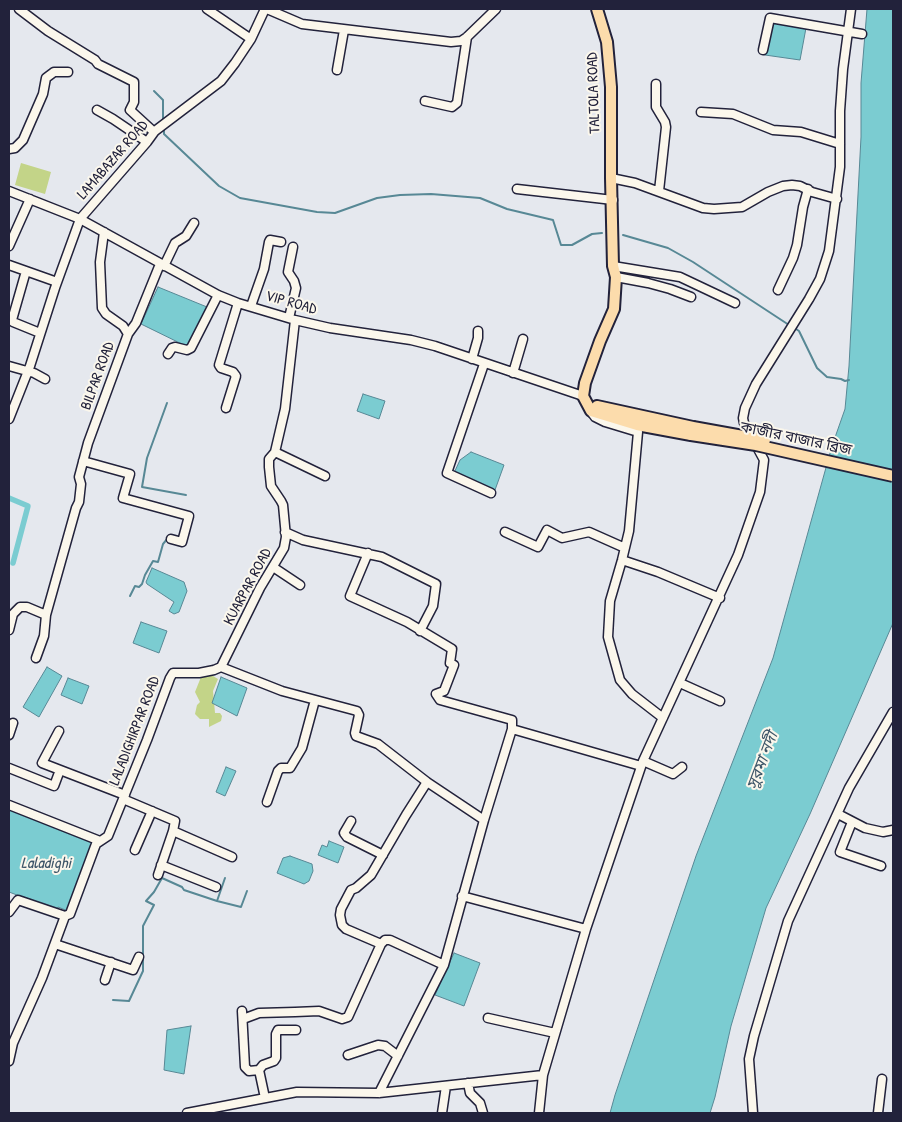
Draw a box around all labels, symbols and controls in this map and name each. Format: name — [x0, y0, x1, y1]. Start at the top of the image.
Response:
street label: TALTOLA ROAD — [584, 52, 604, 134]
street label: LAMABAZAR ROAD — [74, 117, 152, 203]
street label: VIP ROAD — [263, 287, 319, 319]
street label: BILPAR ROAD — [77, 340, 119, 412]
street label: কাজীর বাজার ব্রিজ — [739, 418, 853, 460]
street label: KUARPAR ROAD — [220, 545, 276, 629]
street label: LALADIGHIRPAR ROAD — [106, 674, 164, 788]
water label: সুরমা নদী — [743, 730, 783, 792]
water label: Laladighi — [21, 854, 71, 874]

